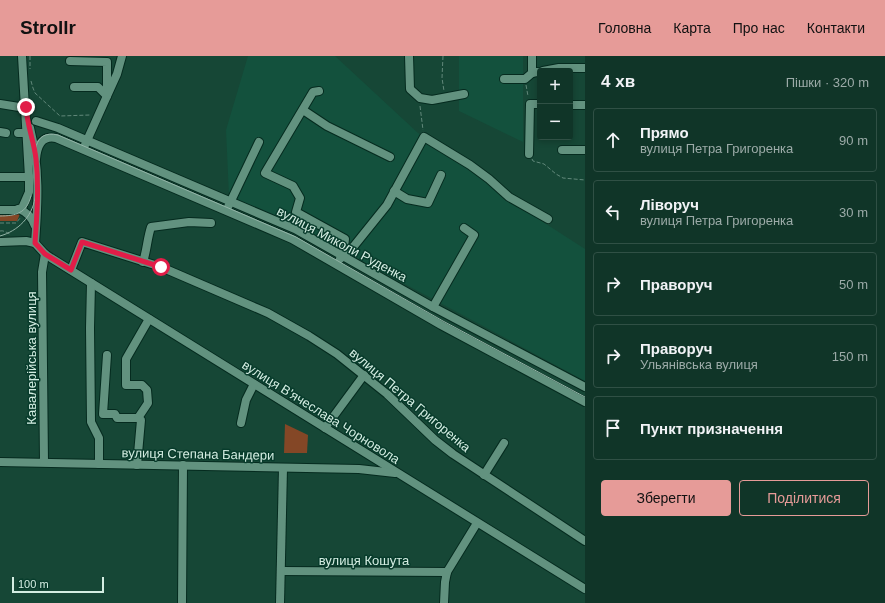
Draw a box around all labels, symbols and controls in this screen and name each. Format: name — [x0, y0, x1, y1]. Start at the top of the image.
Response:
text: Strollr — [20, 17, 76, 38]
text: Головна — [598, 20, 651, 36]
text: Карта — [673, 20, 711, 36]
text: Про нас — [733, 20, 785, 36]
text: Контакти — [807, 20, 865, 36]
map controls — [537, 68, 573, 140]
button: + — [537, 68, 573, 104]
text: 4 хв — [601, 72, 635, 91]
text: Пішки · 320 m — [786, 75, 869, 90]
route end — [17, 98, 35, 116]
button: − — [537, 104, 573, 140]
text: Прямо — [640, 124, 689, 141]
icon: ahead — [602, 129, 624, 151]
text: 90 m — [839, 133, 868, 148]
text: вулиця Петра Григоренка — [640, 141, 793, 156]
text: Ліворуч — [640, 196, 699, 213]
icon: left — [602, 201, 624, 223]
street label: вулиця Миколи Руденка — [274, 203, 410, 285]
text: 30 m — [839, 205, 868, 220]
text: вулиця Петра Григоренка — [640, 213, 793, 228]
route start — [152, 258, 170, 276]
icon: right — [602, 273, 624, 295]
text: Праворуч — [640, 276, 713, 293]
text: 50 m — [839, 277, 868, 292]
street label: Кавалерійська вулиця — [24, 291, 39, 425]
text: Праворуч — [640, 340, 713, 357]
street label: вулиця Петра Григоренка — [346, 345, 474, 456]
icon: right — [602, 345, 624, 367]
text: 150 m — [832, 349, 868, 364]
street label: вулиця В'ячеслава Чорновола — [239, 357, 403, 467]
text: Ульянівська вулиця — [640, 357, 758, 372]
icon: arrive — [602, 417, 624, 439]
text: Пункт призначення — [640, 420, 783, 437]
street label: вулиця Степана Бандери — [122, 445, 274, 463]
button: Зберегти — [601, 480, 731, 516]
button: Поділитися — [739, 480, 869, 516]
street label: вулиця Кошута — [319, 553, 410, 568]
scale bar — [12, 575, 104, 594]
text: 100 m — [18, 578, 49, 590]

